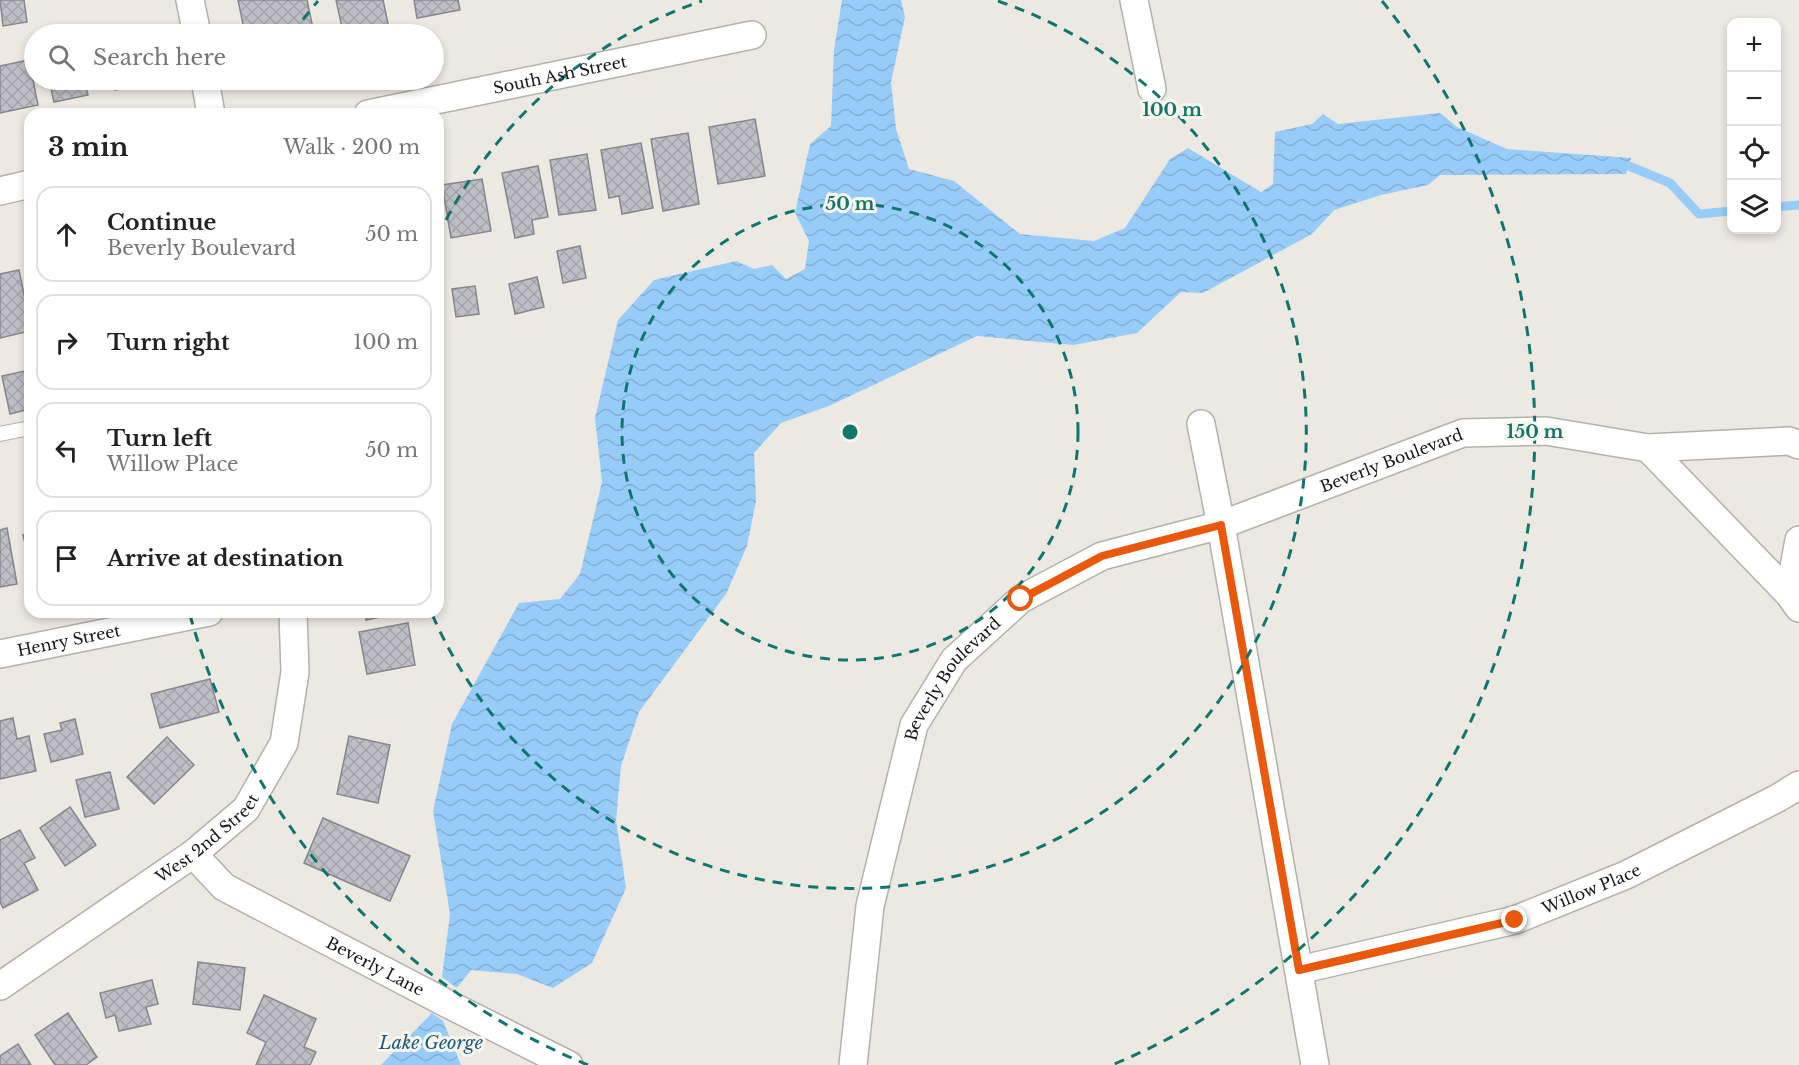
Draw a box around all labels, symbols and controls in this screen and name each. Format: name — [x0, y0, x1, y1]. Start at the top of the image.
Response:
map controls — [1727, 18, 1781, 234]
button: + — [1727, 18, 1781, 72]
search box — [24, 24, 444, 90]
icon: search — [45, 41, 78, 74]
text: Search here — [93, 44, 226, 71]
street label: South Ash Street — [491, 51, 629, 98]
button: − — [1727, 72, 1781, 126]
text: 100 m — [1142, 99, 1202, 121]
button: locate — [1727, 126, 1781, 180]
text: 3 min — [48, 131, 129, 163]
text: Walk · 200 m — [283, 135, 420, 159]
button: layers — [1727, 180, 1781, 234]
text: 50 m — [826, 193, 875, 215]
text: Continue — [107, 209, 216, 236]
icon: ahead — [50, 218, 83, 251]
text: 50 m — [365, 222, 418, 246]
text: Beverly Boulevard — [107, 236, 296, 260]
icon: right — [50, 326, 83, 359]
text: Turn right — [107, 329, 229, 356]
text: 100 m — [353, 330, 418, 354]
text: 150 m — [1507, 421, 1564, 443]
centre of rings — [840, 422, 860, 442]
street label: Beverly Boulevard — [1317, 424, 1466, 496]
text: Turn left — [107, 425, 212, 452]
icon: left — [50, 434, 83, 467]
text: 50 m — [365, 438, 418, 462]
text: Willow Place — [107, 452, 239, 476]
icon: arrive — [50, 542, 83, 575]
text: Arrive at destination — [107, 545, 344, 572]
route start — [1007, 585, 1033, 611]
street label: Beverly Boulevard — [901, 613, 1005, 743]
street label: Henry Street — [15, 620, 122, 660]
street label: West 2nd Street — [151, 790, 263, 887]
street label: Willow Place — [1538, 859, 1644, 919]
route end — [1501, 906, 1527, 932]
street label: Beverly Lane — [323, 932, 428, 1000]
water label: Lake George — [378, 1032, 483, 1054]

